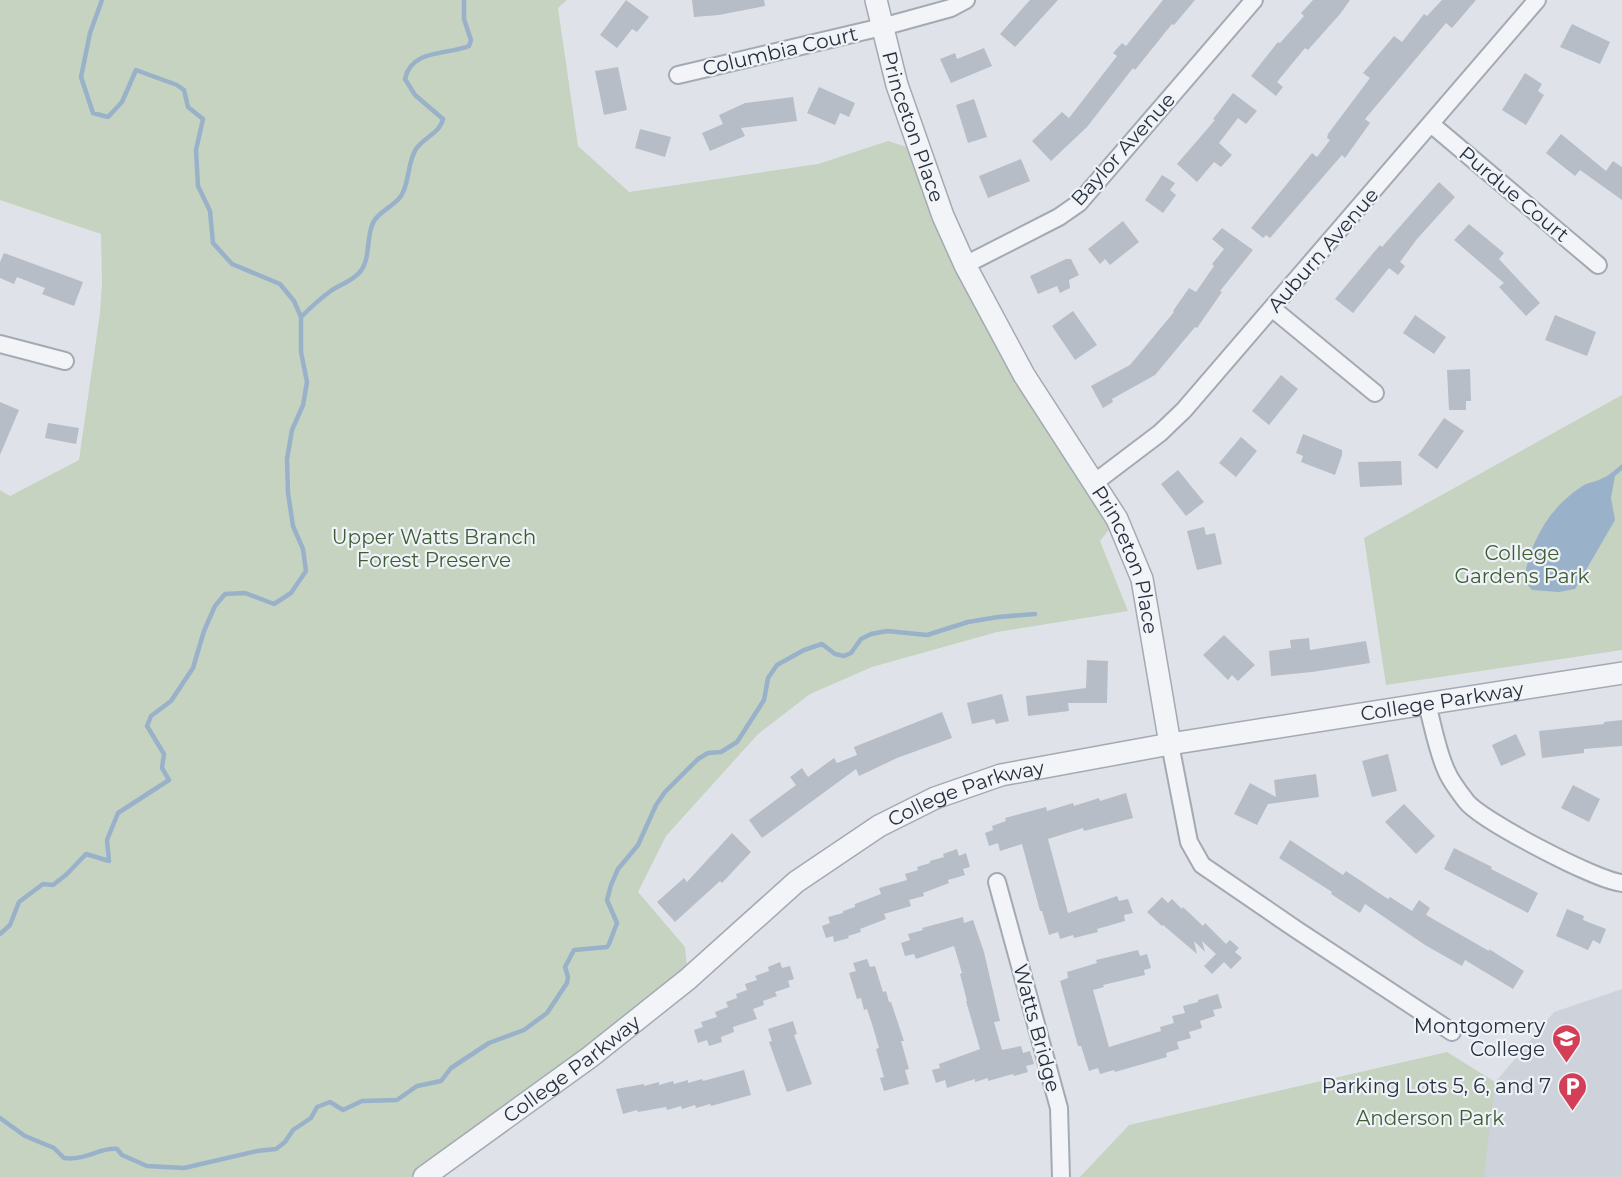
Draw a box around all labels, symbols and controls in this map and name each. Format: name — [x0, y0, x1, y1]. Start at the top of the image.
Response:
street label: Columbia Court — [700, 21, 860, 81]
street label: Princeton Place — [877, 49, 949, 205]
street label: Baylor Avenue — [1066, 87, 1180, 211]
street label: Purdue Court — [1454, 141, 1574, 247]
street label: Auburn Avenue — [1263, 183, 1383, 317]
street label: Princeton Place — [1087, 481, 1163, 636]
park label: Upper Watts Branch Forest Preserve — [332, 525, 536, 572]
park label: College Gardens Park — [1455, 541, 1589, 588]
street label: College Parkway — [1359, 677, 1525, 726]
street label: College Parkway — [884, 755, 1046, 832]
street label: Watts Bridge — [1008, 961, 1066, 1095]
street label: College Parkway — [498, 1010, 645, 1128]
place label: Montgomery College — [1414, 1014, 1545, 1061]
school or university icon: Montgomery College — [1550, 1022, 1582, 1064]
parking icon: Parking Lots 5, 6, and 7 — [1556, 1070, 1588, 1112]
place label: Parking Lots 5, 6, and 7 — [1322, 1074, 1551, 1098]
park label: Anderson Park — [1356, 1106, 1504, 1130]

